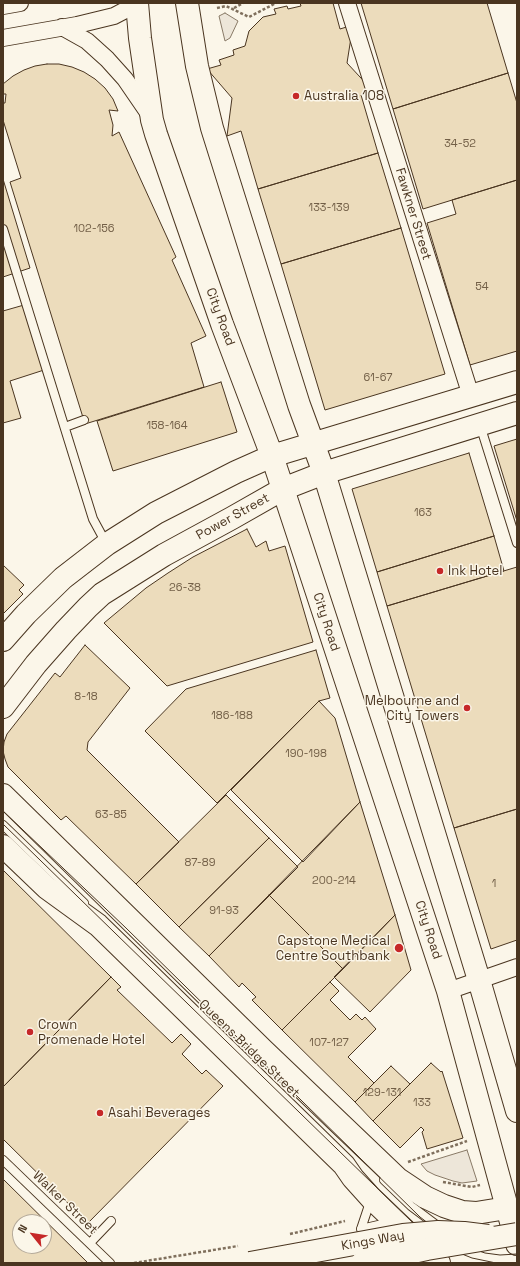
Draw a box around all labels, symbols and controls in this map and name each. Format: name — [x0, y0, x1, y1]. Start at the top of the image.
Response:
place label: Australia 108 — [304, 88, 384, 104]
marker: Australia 108 — [291, 91, 301, 101]
house number: 34-52 — [444, 137, 476, 151]
street label: Fawkner Street — [392, 166, 434, 262]
house number: 133-139 — [309, 201, 349, 215]
house number: 102-156 — [73, 222, 115, 236]
house number: 54 — [475, 280, 489, 294]
street label: City Road — [202, 286, 238, 348]
house number: 61-67 — [363, 371, 393, 385]
house number: 158-164 — [146, 419, 188, 433]
street label: Power Street — [194, 490, 272, 544]
house number: 163 — [414, 506, 432, 520]
place label: Ink Hotel — [448, 563, 502, 579]
marker: Ink Hotel — [435, 566, 445, 576]
house number: 26-38 — [169, 581, 201, 595]
street label: City Road — [309, 591, 343, 653]
house number: 8-18 — [74, 690, 98, 704]
place label: Melbourne and City Towers — [365, 693, 459, 724]
marker: Melbourne and City Towers — [462, 703, 472, 713]
house number: 186-188 — [211, 709, 253, 723]
house number: 190-198 — [285, 747, 327, 761]
house number: 63-85 — [95, 808, 127, 822]
house number: 87-89 — [185, 856, 215, 870]
house number: 200-214 — [312, 874, 356, 888]
house number: 1 — [492, 877, 496, 891]
street label: City Road — [411, 899, 445, 961]
house number: 91-93 — [209, 904, 239, 918]
place label: Capstone Medical Centre Southbank — [276, 933, 390, 964]
marker: Capstone Medical Centre Southbank — [393, 942, 405, 954]
street label: Queens Bridge Street — [195, 997, 303, 1101]
place label: Crown Promenade Hotel — [38, 1017, 145, 1048]
marker: Crown Promenade Hotel — [25, 1027, 35, 1037]
house number: 107-127 — [309, 1036, 349, 1050]
house number: 129-131 — [363, 1086, 401, 1100]
house number: 133 — [413, 1096, 431, 1110]
place label: Asahi Beverages — [108, 1105, 210, 1121]
marker: Asahi Beverages — [95, 1108, 105, 1118]
street label: Walker Street — [29, 1168, 101, 1238]
north arrow — [12, 1214, 52, 1254]
text: N — [15, 1222, 30, 1235]
street label: Kings Way — [340, 1228, 406, 1254]

